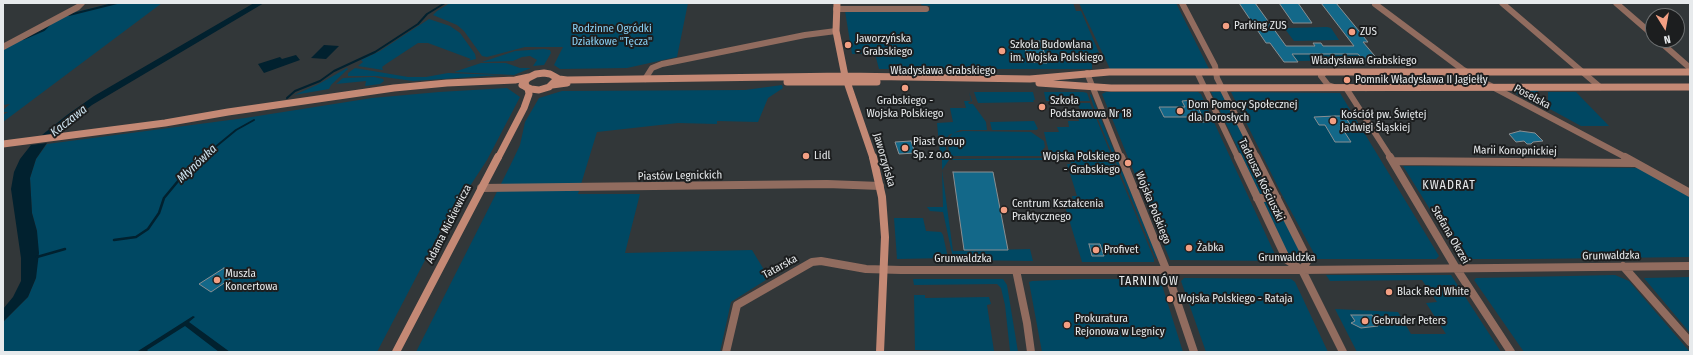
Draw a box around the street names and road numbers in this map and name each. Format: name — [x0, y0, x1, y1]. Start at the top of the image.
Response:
street label: Władysława Grabskiego — [1311, 54, 1417, 68]
street label: Władysława Grabskiego — [890, 64, 996, 78]
street label: Poselska — [1512, 82, 1552, 112]
street label: Jaworzyńska — [870, 132, 898, 188]
street label: Tadeusza Kościuszki — [1235, 137, 1287, 223]
street label: Marii Konopnickiej — [1473, 144, 1557, 158]
street label: Piastów Legnickich — [638, 169, 722, 183]
street label: Wojska Polskiego — [1132, 170, 1174, 246]
street label: Adama Mickiewicza — [424, 183, 474, 265]
street label: Stefana Okrzei — [1428, 204, 1472, 266]
street label: Grunwaldzka — [1582, 249, 1640, 263]
street label: Grunwaldzka — [1258, 251, 1316, 265]
street label: Tatarska — [760, 252, 800, 282]
street label: Grunwaldzka — [934, 252, 992, 266]

